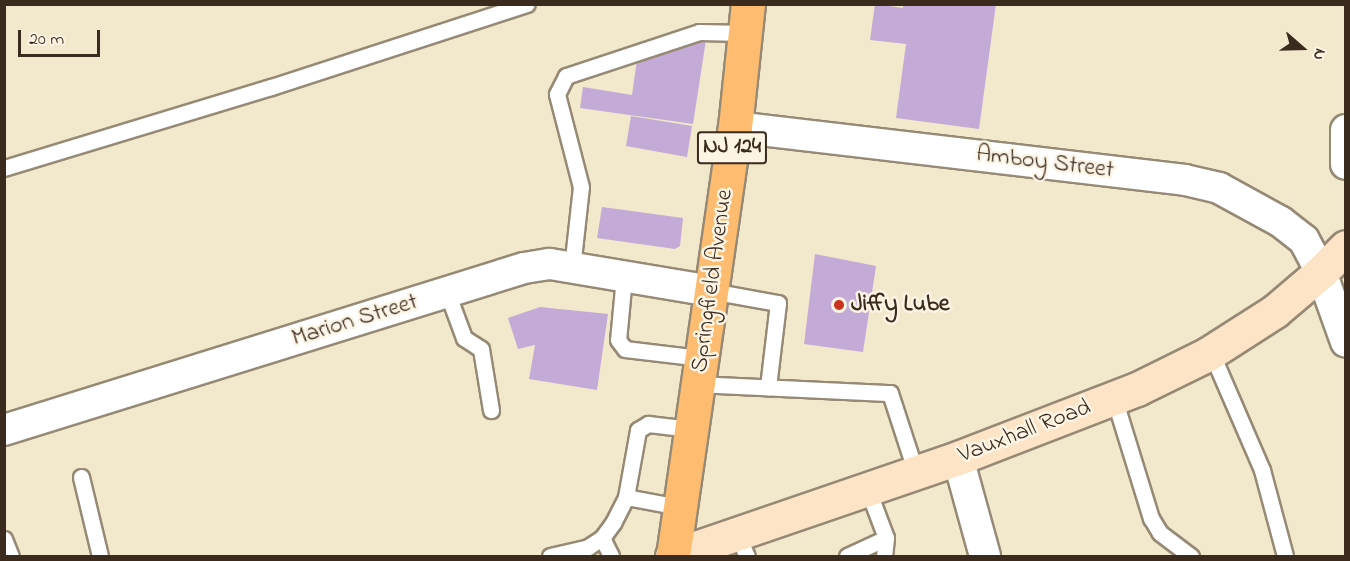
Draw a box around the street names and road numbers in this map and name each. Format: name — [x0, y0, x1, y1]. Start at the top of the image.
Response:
road number: NJ 124 — [696, 129, 768, 167]
street label: Amboy Street — [975, 140, 1115, 186]
street label: Springfield Avenue — [686, 188, 740, 374]
street label: Marion Street — [289, 288, 421, 354]
street label: Vauxhall Road — [955, 394, 1095, 470]

